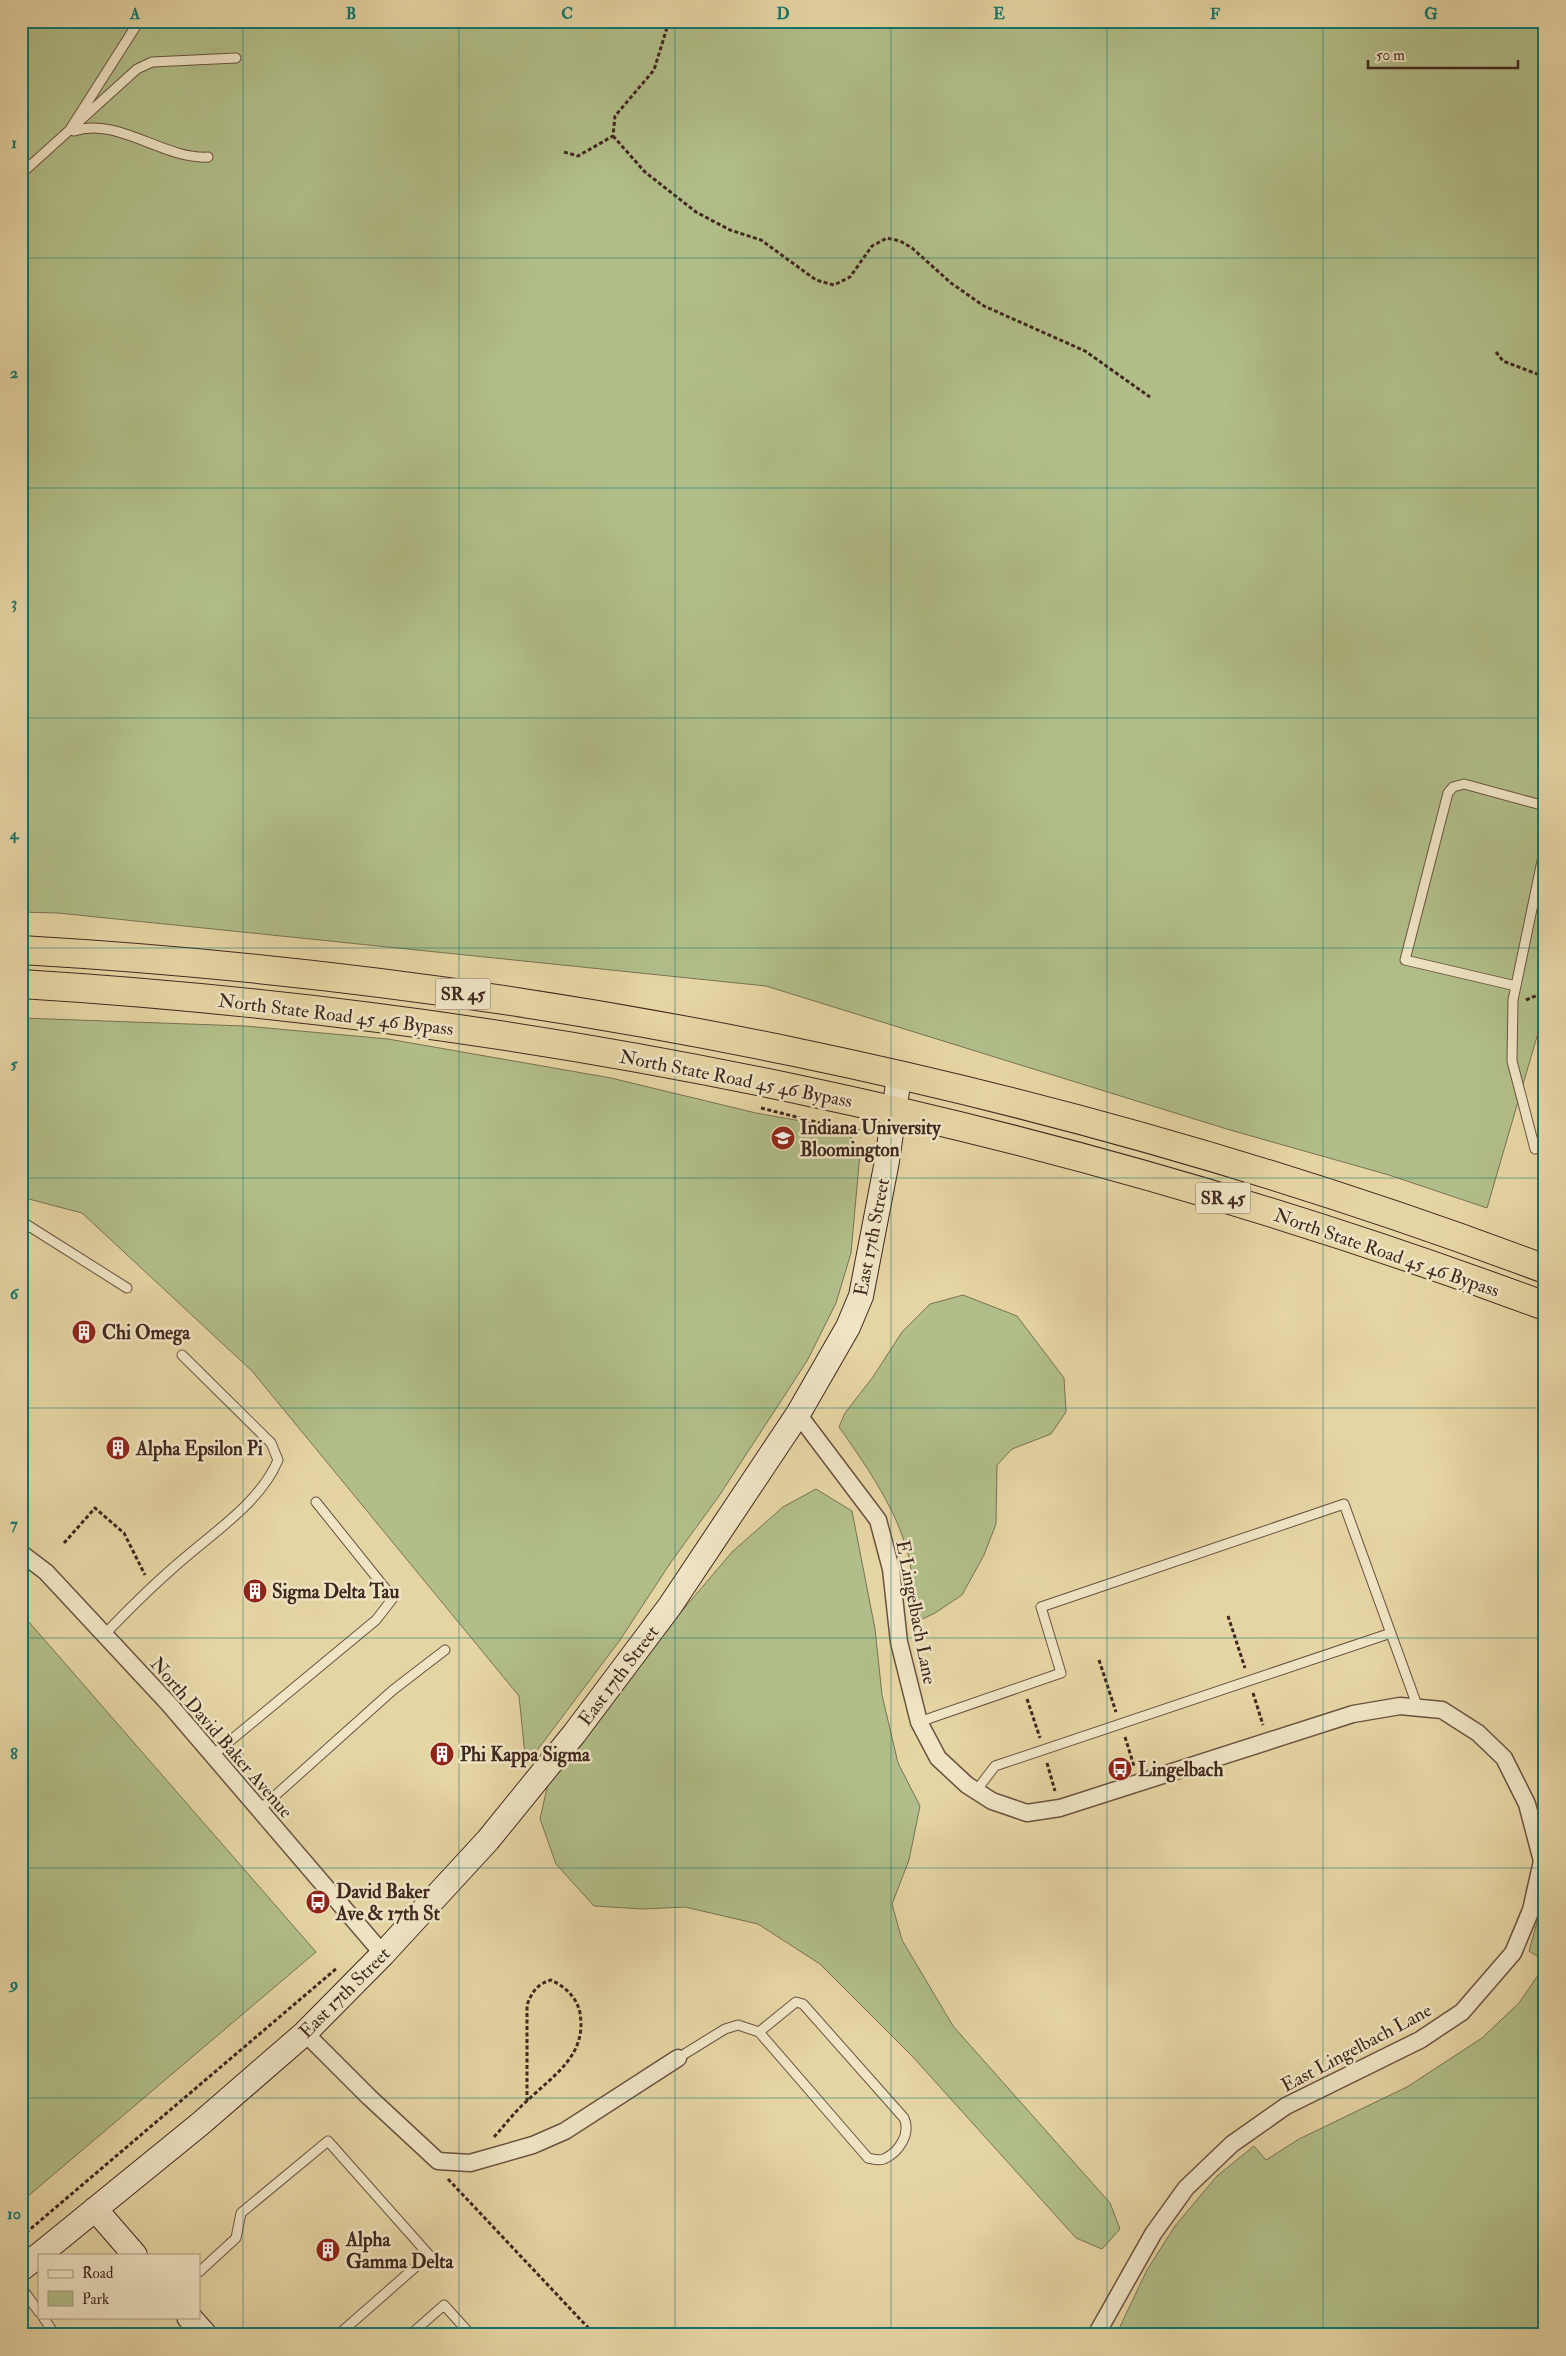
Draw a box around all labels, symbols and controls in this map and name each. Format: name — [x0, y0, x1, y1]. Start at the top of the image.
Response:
text: A — [129, 4, 141, 24]
text: B — [346, 4, 356, 24]
text: C — [561, 4, 573, 24]
text: D — [776, 4, 790, 24]
text: E — [993, 4, 1005, 24]
text: F — [1210, 4, 1220, 24]
text: G — [1424, 4, 1438, 24]
scale bar — [1368, 38, 1518, 70]
text: 50 m — [1376, 46, 1405, 65]
text: 1 — [11, 133, 17, 153]
text: 2 — [10, 363, 18, 383]
text: 3 — [11, 593, 17, 613]
text: 4 — [9, 824, 20, 844]
road number: SR 45 — [436, 979, 490, 1010]
street label: North State Road 45 46 Bypass — [217, 989, 455, 1042]
street label: North State Road 45 46 Bypass — [617, 1045, 854, 1114]
text: 5 — [10, 1054, 18, 1074]
place label: Indiana University Bloomington — [800, 1116, 941, 1163]
school or university icon: Indiana University Bloomington — [770, 1125, 796, 1151]
street label: East 17th Street — [849, 1176, 895, 1298]
road number: SR 45 — [1196, 1182, 1250, 1214]
street label: North State Road 45 46 Bypass — [1270, 1203, 1503, 1304]
text: 6 — [10, 1284, 20, 1304]
building icon: Chi Omega — [71, 1319, 97, 1345]
place label: Chi Omega — [102, 1321, 191, 1346]
building icon: Alpha Epsilon Pi — [105, 1435, 131, 1461]
place label: Alpha Epsilon Pi — [135, 1437, 263, 1462]
text: 7 — [10, 1514, 18, 1534]
street label: E Lingelbach Lane — [890, 1538, 942, 1686]
building icon: Sigma Delta Tau — [242, 1578, 268, 1604]
place label: Sigma Delta Tau — [272, 1580, 399, 1605]
street label: East 17th Street — [573, 1621, 664, 1731]
street label: North David Baker Avenue — [145, 1652, 298, 1823]
building icon: Phi Kappa Sigma — [429, 1741, 455, 1767]
place label: Phi Kappa Sigma — [460, 1743, 591, 1768]
text: 8 — [10, 1744, 18, 1764]
bus stop icon: Lingelbach — [1107, 1756, 1133, 1782]
place label: Lingelbach — [1138, 1758, 1223, 1783]
place label: David Baker Ave & 17th St — [335, 1880, 441, 1926]
bus stop icon: David Baker Ave & 17th St — [305, 1889, 331, 1915]
street label: East 17th Street — [294, 1942, 395, 2043]
text: 9 — [8, 1974, 18, 1994]
street label: East Lingelbach Lane — [1277, 1998, 1436, 2098]
text: 10 — [7, 2204, 21, 2224]
place label: Alpha Gamma Delta — [345, 2228, 454, 2274]
building icon: Alpha Gamma Delta — [315, 2237, 341, 2263]
legend — [38, 2254, 200, 2318]
text: Road — [82, 2264, 114, 2283]
text: Park — [82, 2290, 109, 2309]

